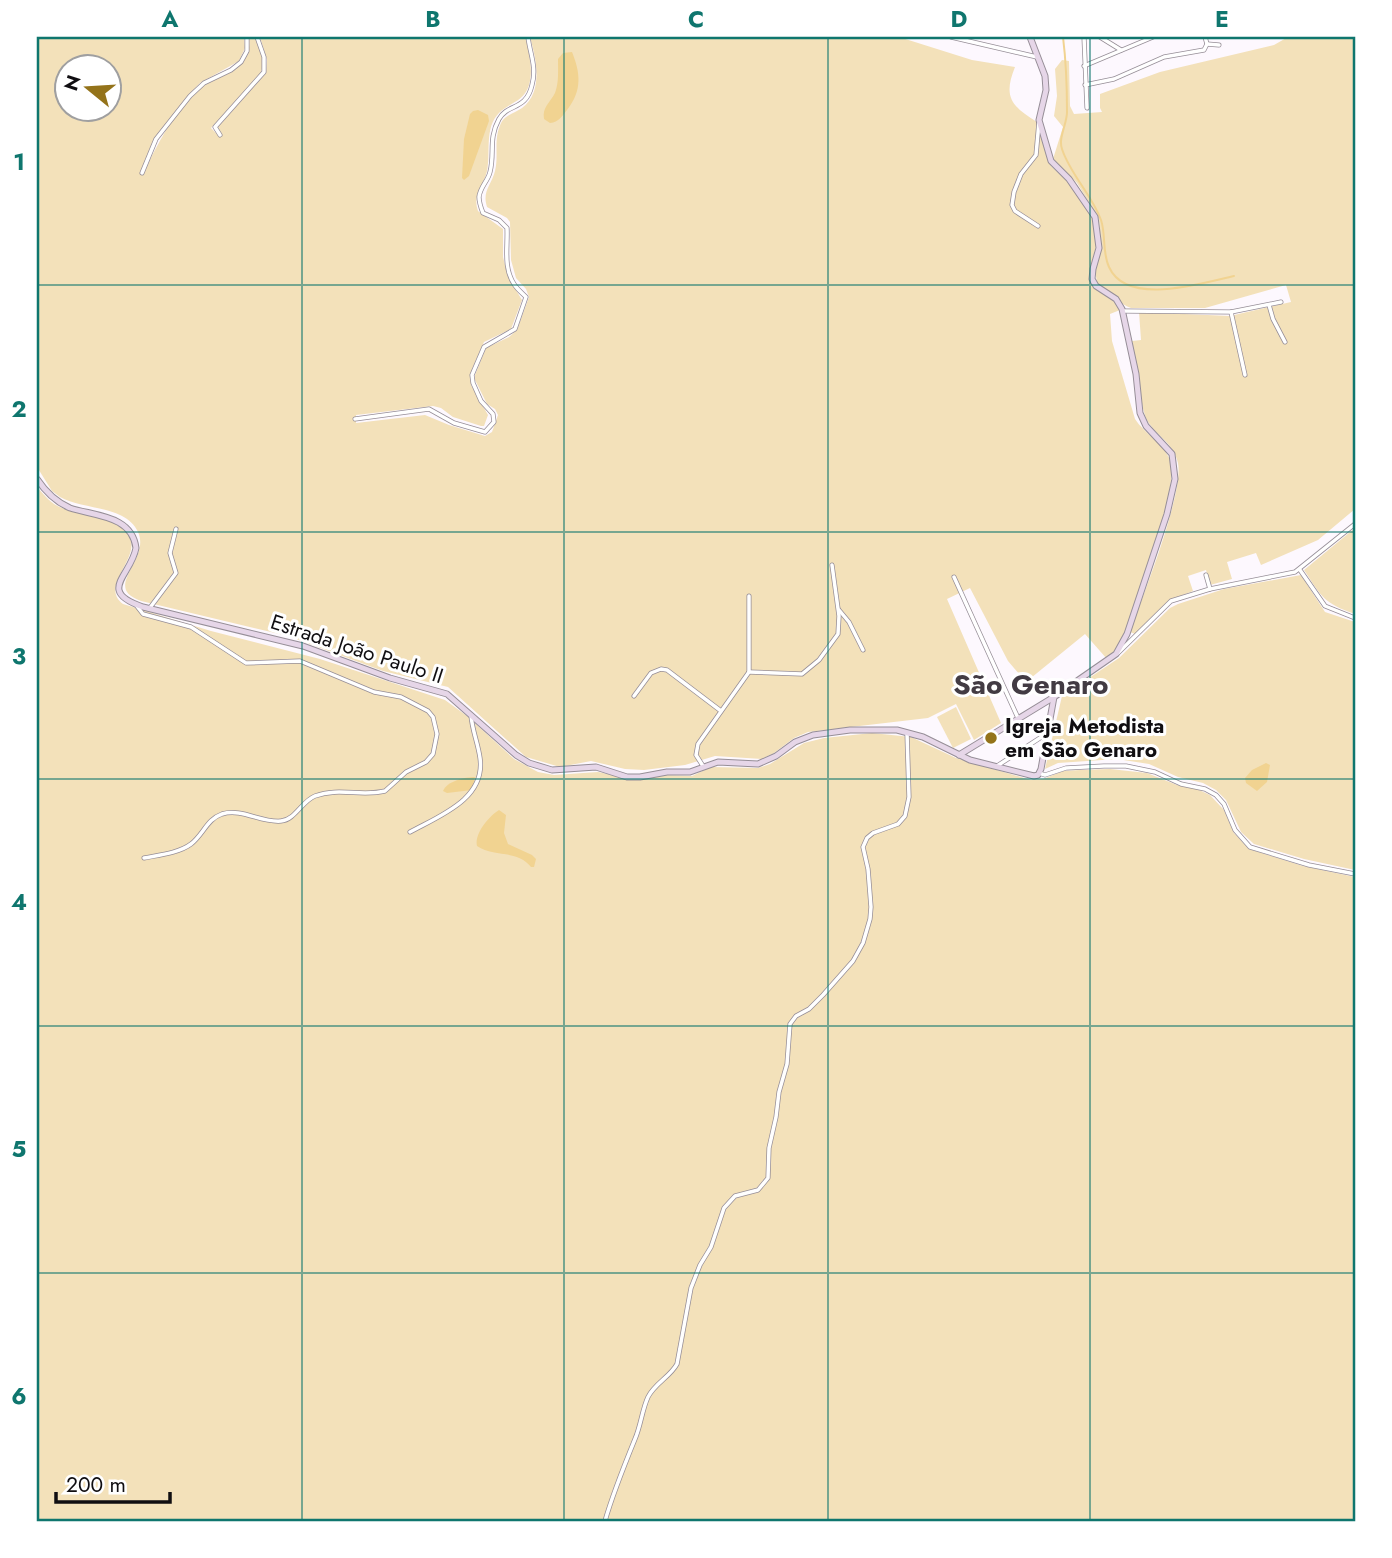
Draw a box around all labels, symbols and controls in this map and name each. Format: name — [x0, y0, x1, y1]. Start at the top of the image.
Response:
text: A — [161, 2, 179, 36]
text: B — [425, 2, 441, 36]
text: C — [688, 2, 704, 36]
text: D — [951, 2, 968, 36]
text: E — [1215, 2, 1229, 36]
north arrow — [52, 52, 122, 122]
text: N — [57, 72, 87, 94]
text: 1 — [13, 145, 25, 179]
text: 2 — [11, 392, 27, 426]
street label: Estrada João Paulo II — [267, 607, 447, 691]
text: 3 — [12, 639, 26, 673]
district label: São Genaro — [953, 664, 1109, 705]
place label: Igreja Metodista em São Genaro — [1005, 711, 1164, 765]
marker: Igreja Metodista em São Genaro — [983, 730, 999, 746]
text: 4 — [11, 885, 27, 919]
text: 5 — [12, 1132, 26, 1166]
text: 6 — [11, 1379, 27, 1413]
scale bar — [56, 1460, 170, 1504]
text: 200 m — [66, 1470, 126, 1500]

